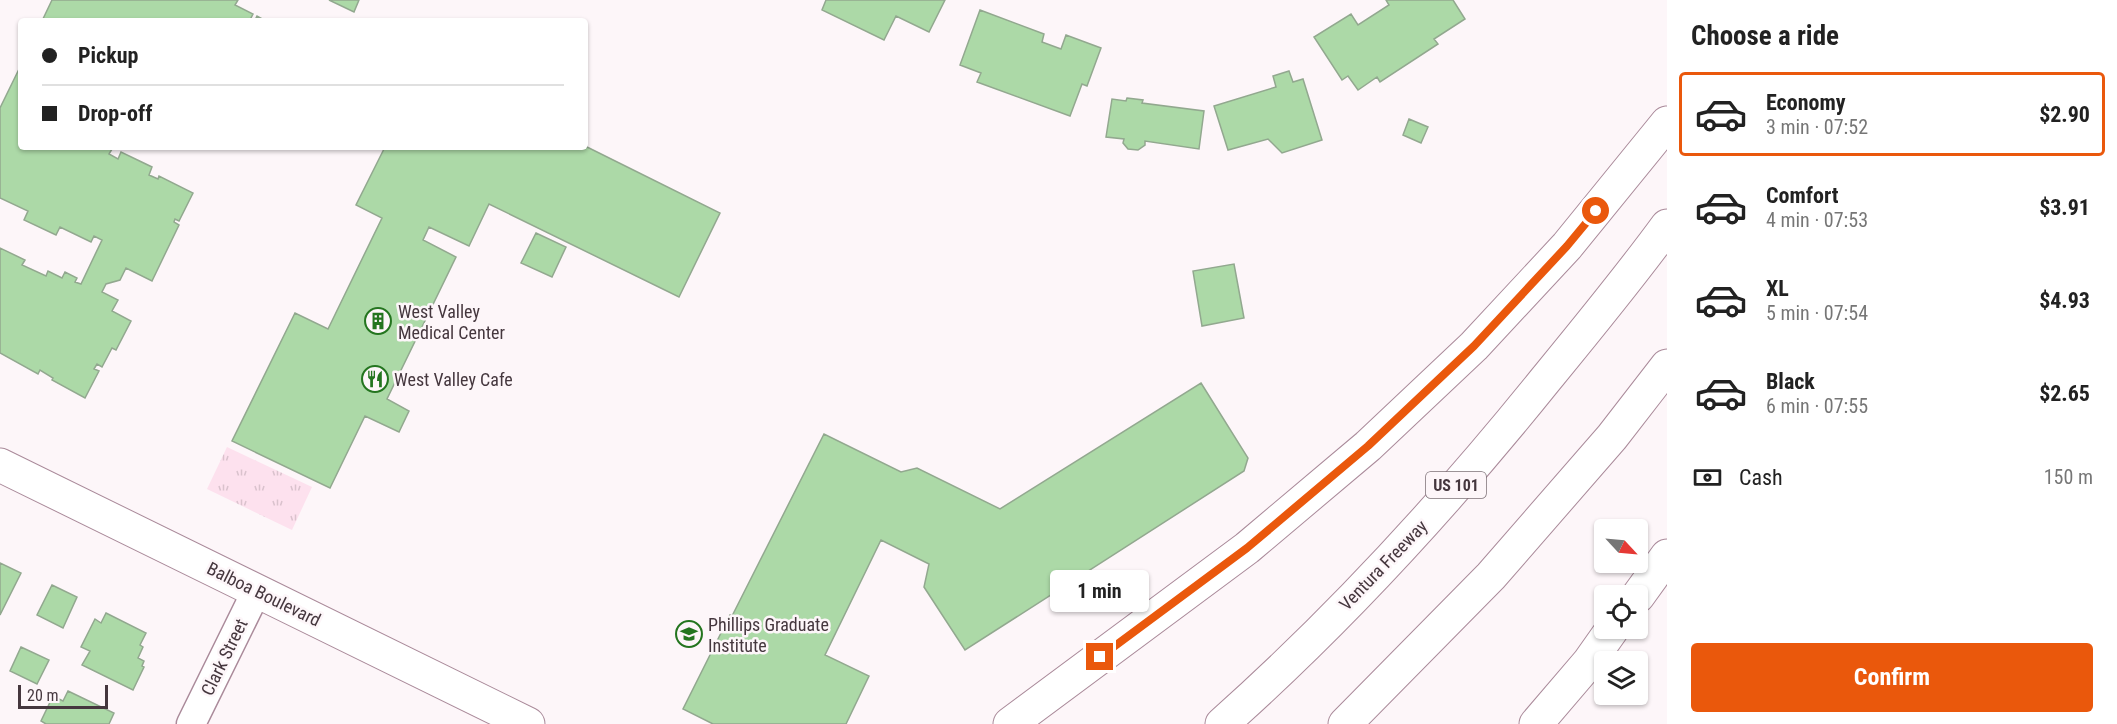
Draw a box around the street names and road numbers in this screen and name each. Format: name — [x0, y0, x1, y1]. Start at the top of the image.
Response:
road number: US 101 — [1426, 472, 1486, 498]
street label: Ventura Freeway — [1335, 515, 1432, 614]
street label: Balboa Boulevard — [204, 557, 324, 631]
street label: Clark Street — [196, 615, 252, 699]

